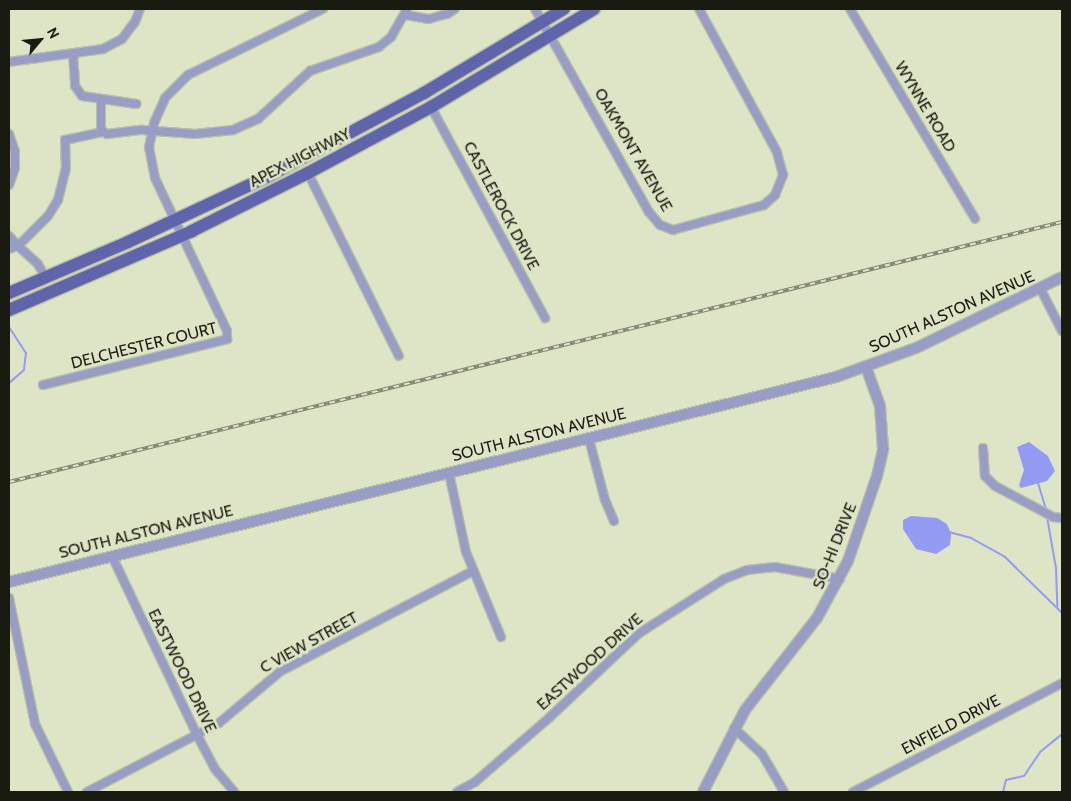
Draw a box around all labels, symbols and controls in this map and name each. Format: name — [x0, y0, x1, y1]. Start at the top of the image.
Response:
north arrow — [15, 15, 65, 65]
text: N — [43, 24, 64, 42]
street label: WYNNE ROAD — [890, 58, 960, 156]
street label: OAKMONT AVENUE — [590, 85, 676, 215]
street label: APEX HIGHWAY — [246, 124, 354, 192]
street label: CASTLEROCK DRIVE — [459, 138, 543, 274]
street label: SOUTH ALSTON AVENUE — [867, 267, 1037, 357]
street label: DELCHESTER COURT — [69, 319, 219, 373]
street label: SOUTH ALSTON AVENUE — [450, 404, 628, 466]
street label: SO-HI DRIVE — [809, 500, 861, 592]
street label: SOUTH ALSTON AVENUE — [57, 501, 235, 563]
street label: EASTWOOD DRIVE — [144, 606, 220, 736]
street label: C VIEW STREET — [257, 608, 361, 678]
street label: EASTWOOD DRIVE — [533, 610, 647, 714]
street label: ENFIELD DRIVE — [899, 691, 1003, 759]

